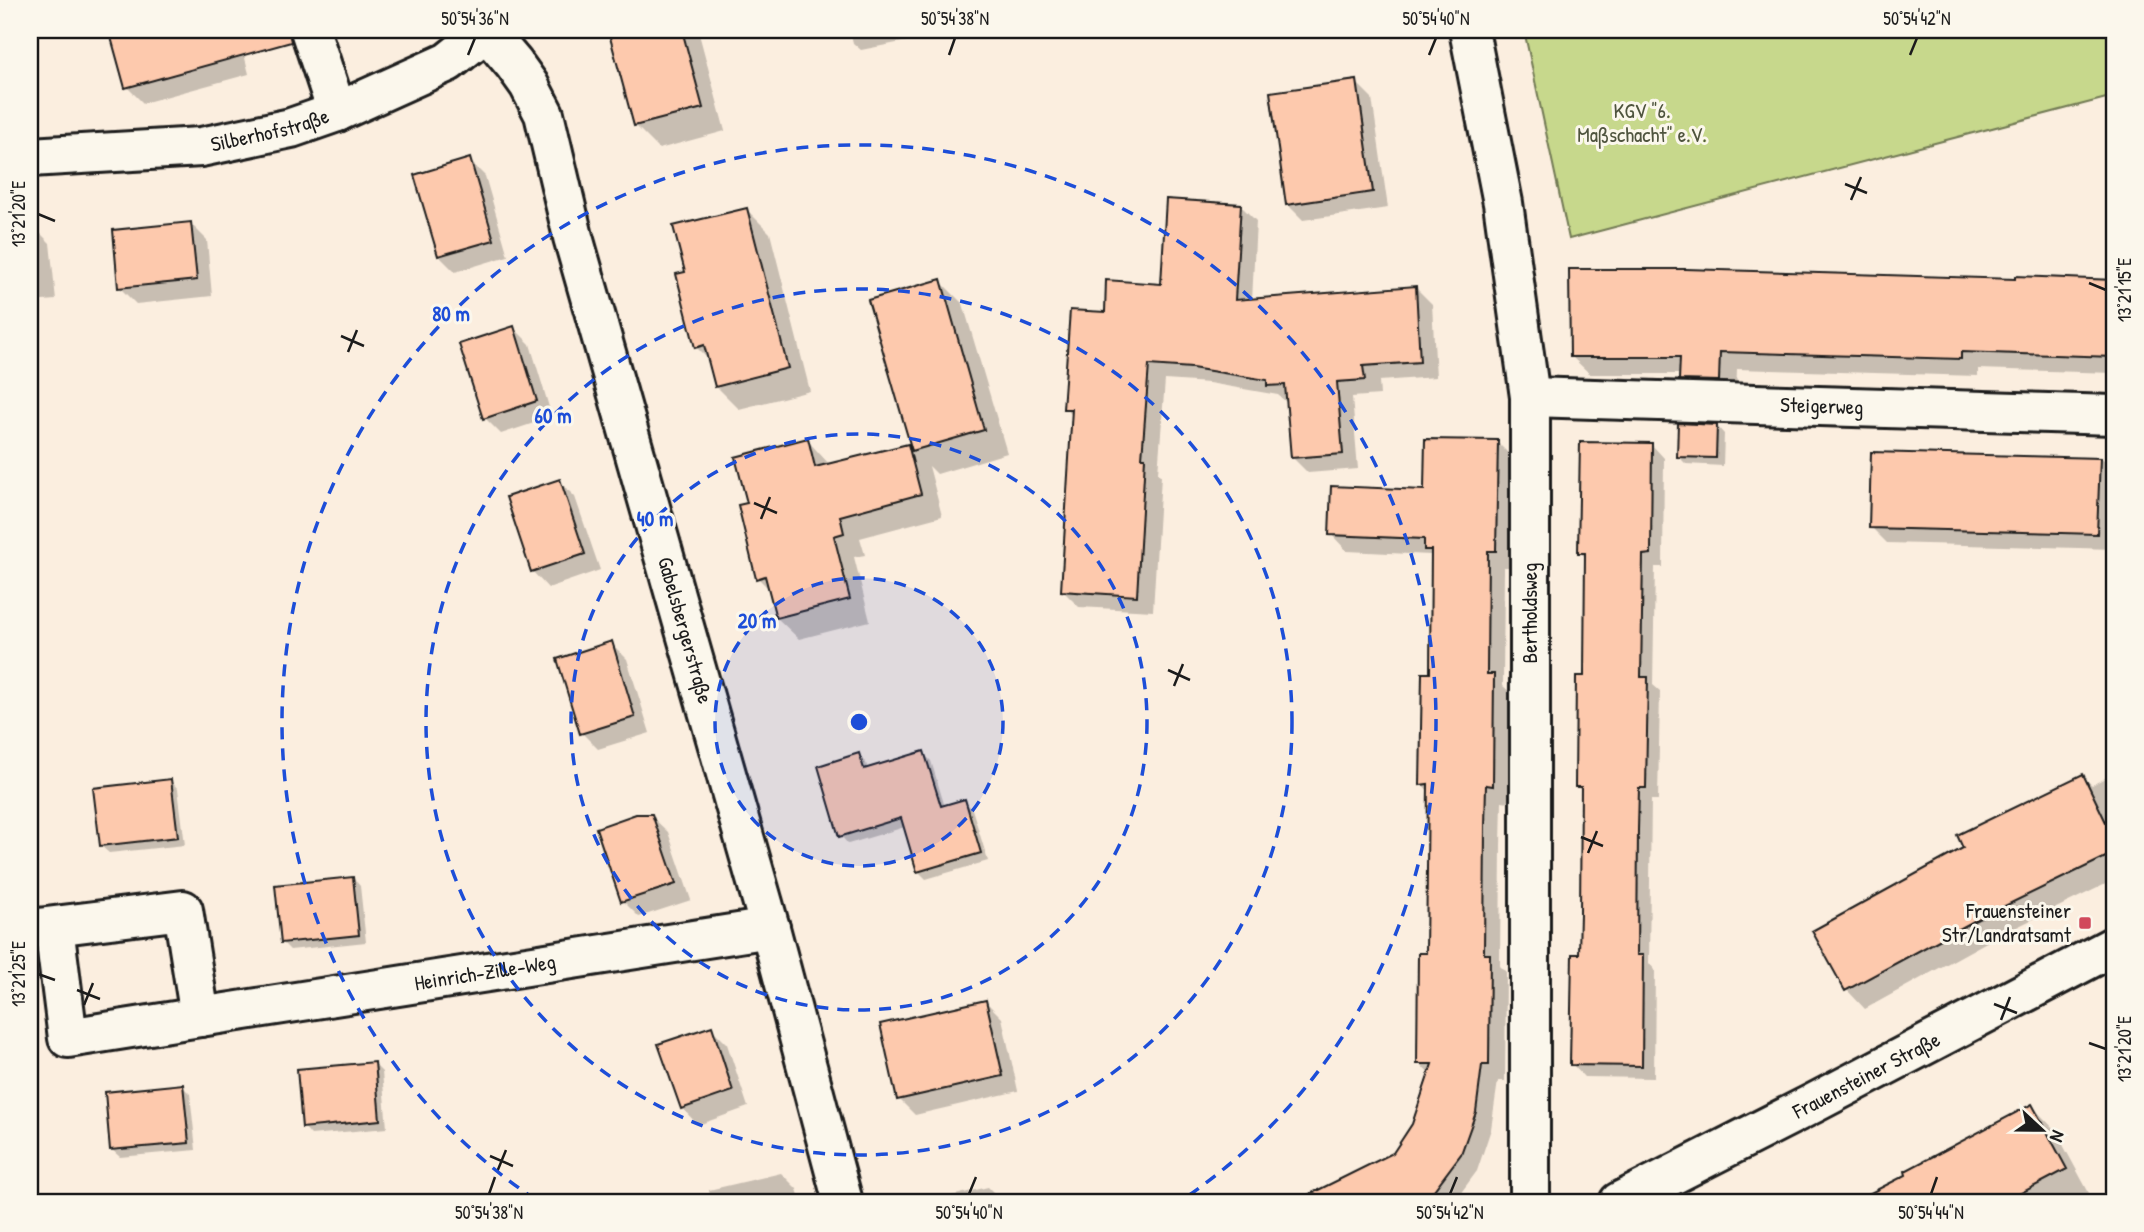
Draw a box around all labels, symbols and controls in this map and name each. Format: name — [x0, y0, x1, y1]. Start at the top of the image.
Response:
text: 50°54'36"N — [441, 6, 509, 31]
text: 50°54'38"N — [921, 6, 989, 31]
text: 50°54'40"N — [1402, 6, 1470, 31]
text: 50°54'42"N — [1883, 6, 1951, 31]
park label: KGV "6. Maßschacht" e.V. — [1577, 96, 1707, 149]
street label: Silberhofstraße — [208, 101, 333, 159]
text: 13°21'20"E — [6, 181, 31, 247]
text: 13°21'15"E — [2112, 258, 2137, 322]
text: 80 m — [432, 299, 470, 328]
street label: Steigerweg — [1780, 390, 1864, 421]
text: 60 m — [535, 401, 571, 430]
text: 40 m — [637, 504, 673, 533]
street label: Gabelsbergerstraße — [651, 553, 720, 707]
street label: Bertholdsweg — [1515, 563, 1544, 663]
text: 20 m — [738, 606, 776, 635]
centre of rings — [847, 710, 871, 734]
place label: Frauensteiner Str/Landratsamt — [1942, 896, 2072, 949]
marker: Frauensteiner Str/Landratsamt — [2077, 915, 2093, 931]
text: 13°21'25"E — [6, 941, 31, 1007]
street label: Heinrich-Zille-Weg — [412, 947, 558, 997]
text: 13°21'20"E — [2112, 1016, 2137, 1082]
street label: Frauensteiner Straße — [1787, 1025, 1945, 1126]
north arrow — [2008, 1096, 2078, 1166]
text: N — [2044, 1127, 2072, 1146]
text: 50°54'38"N — [455, 1200, 523, 1225]
text: 50°54'40"N — [935, 1200, 1003, 1225]
text: 50°54'42"N — [1416, 1200, 1484, 1225]
text: 50°54'44"N — [1898, 1200, 1964, 1225]

